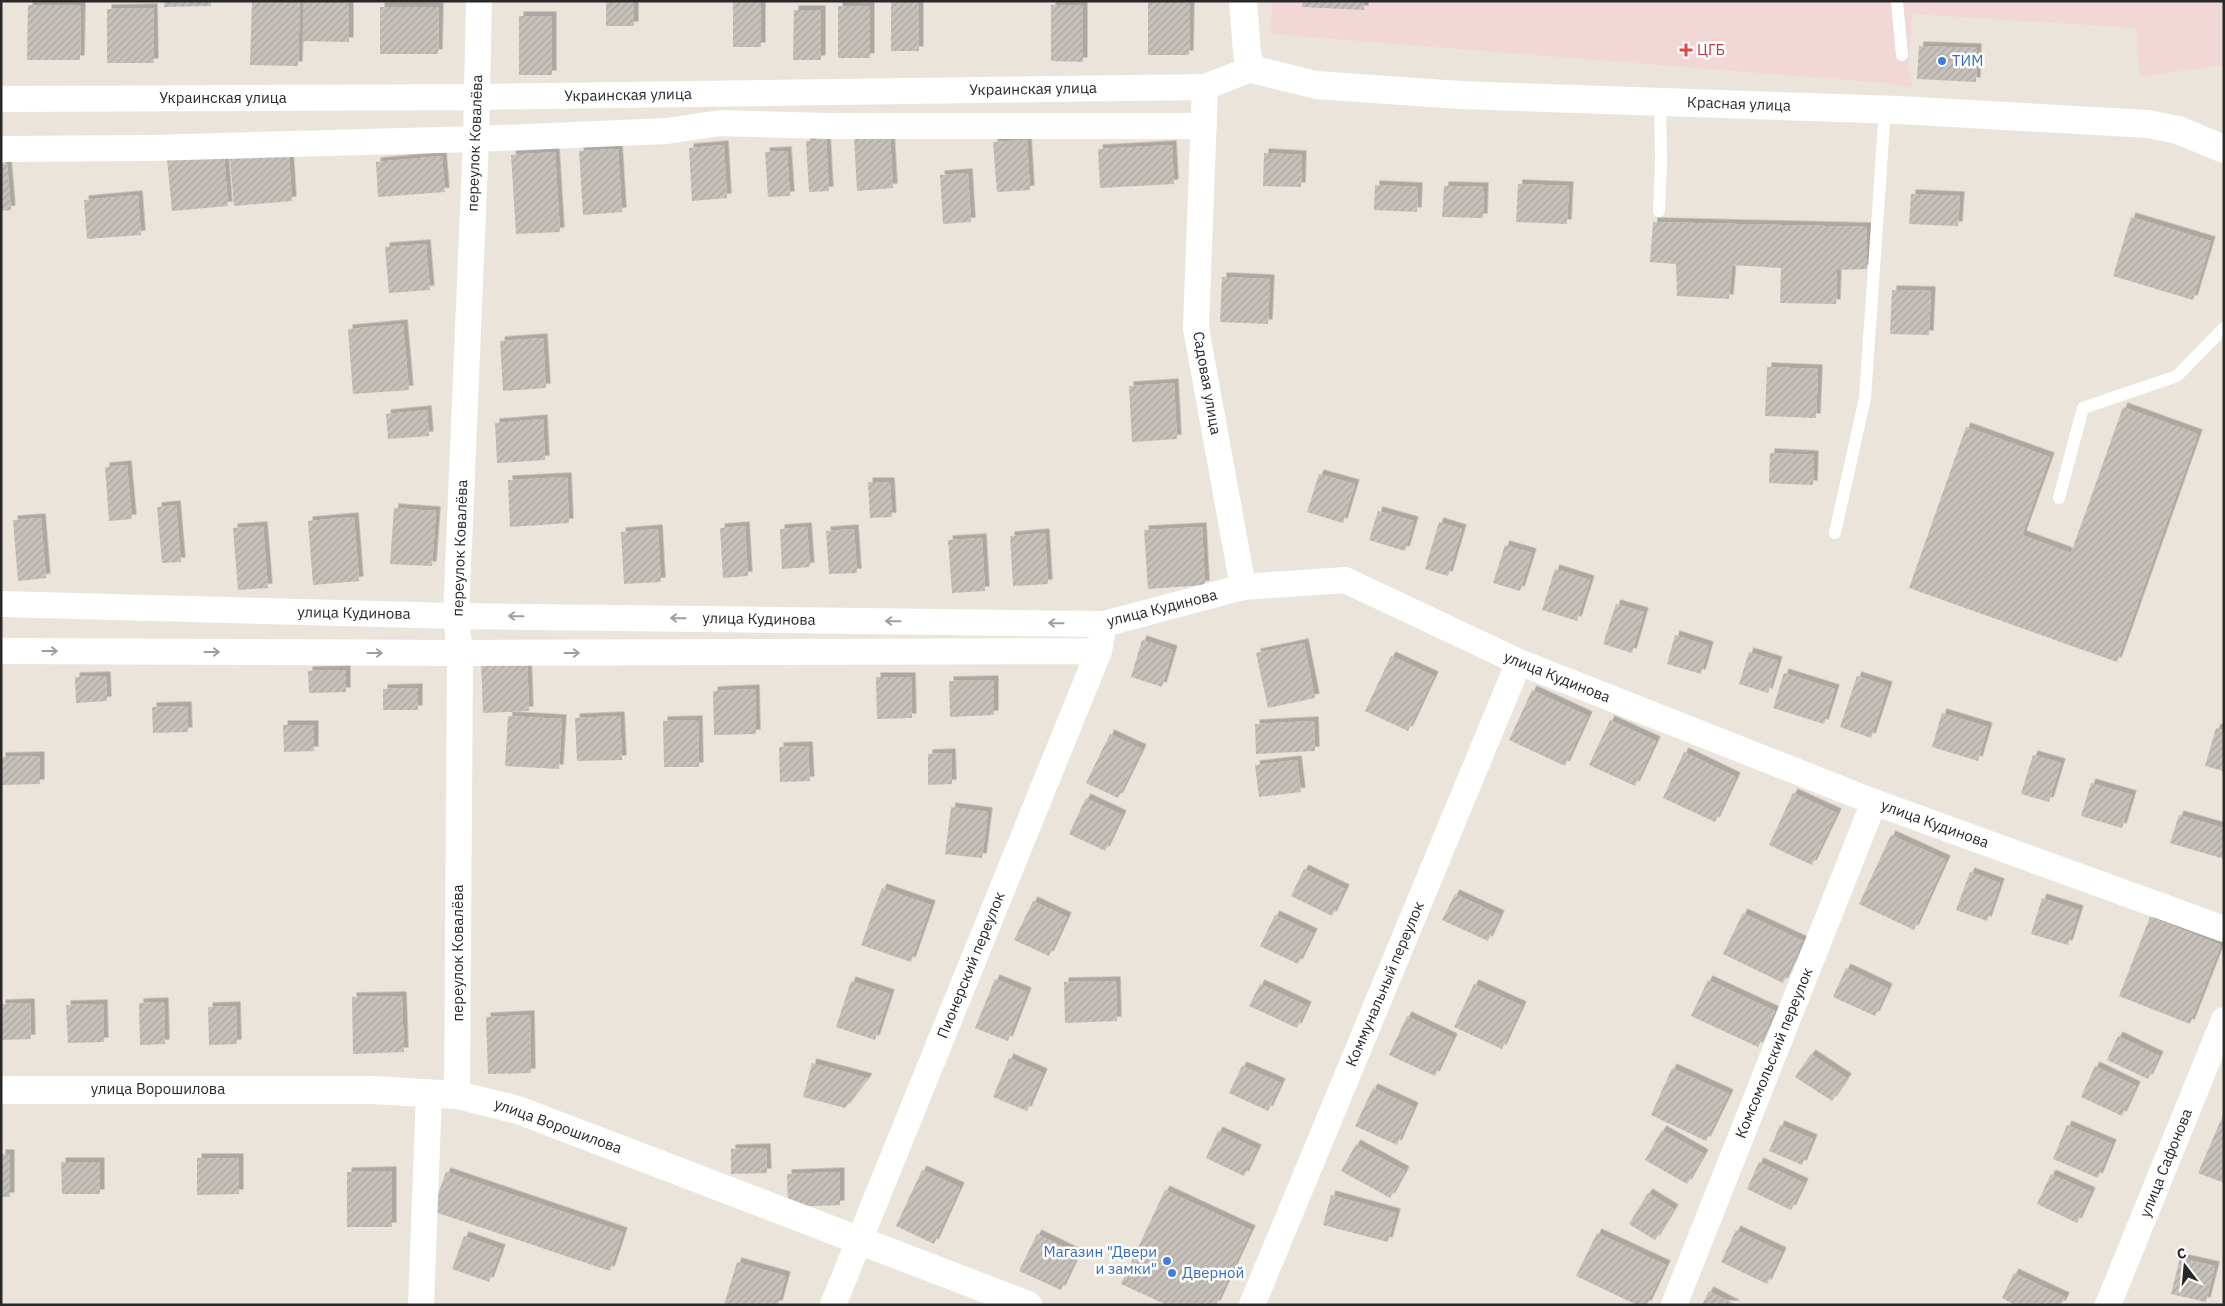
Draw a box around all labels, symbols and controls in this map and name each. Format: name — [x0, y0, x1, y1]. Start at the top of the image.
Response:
place label: ЦГБ — [1697, 40, 1725, 59]
marker: ЦГБ — [1679, 43, 1693, 57]
place label: ТИМ — [1952, 51, 1983, 70]
marker: ТИМ — [1936, 55, 1948, 67]
street label: переулок Ковалёва — [463, 74, 486, 212]
street label: Украинская улица — [969, 78, 1097, 99]
street label: Украинская улица — [564, 84, 692, 105]
street label: Украинская улица — [159, 88, 287, 107]
street label: Красная улица — [1687, 92, 1791, 115]
street label: Садовая улица — [1189, 330, 1226, 436]
street label: переулок Ковалёва — [448, 479, 471, 617]
street label: улица Кудинова — [1105, 585, 1219, 630]
street label: улица Кудинова — [297, 602, 411, 623]
street label: улица Кудинова — [702, 608, 816, 629]
one-way arrow — [508, 611, 524, 621]
one-way arrow — [670, 614, 686, 623]
one-way arrow — [885, 616, 902, 626]
one-way arrow — [1048, 618, 1064, 628]
one-way arrow — [42, 646, 58, 656]
one-way arrow — [204, 647, 220, 657]
street label: улица Кудинова — [1501, 647, 1613, 707]
one-way arrow — [366, 648, 383, 658]
one-way arrow — [564, 648, 580, 658]
street label: улица Кудинова — [1879, 795, 1992, 852]
street label: переулок Ковалёва — [448, 884, 467, 1022]
street label: Пионерский переулок — [932, 889, 1009, 1041]
street label: Коммунальный переулок — [1341, 898, 1428, 1069]
street label: Комсомольский переулок — [1731, 965, 1816, 1141]
street label: улица Ворошилова — [91, 1079, 225, 1098]
street label: улица Ворошилова — [492, 1094, 625, 1157]
street label: улица Сафонова — [2135, 1106, 2196, 1220]
north arrow — [2160, 1241, 2210, 1291]
place label: Магазин "Двери и замки" — [1044, 1242, 1157, 1278]
text: С — [2175, 1244, 2188, 1263]
marker: Магазин "Двери и замки" — [1161, 1255, 1173, 1267]
place label: Дверной — [1182, 1263, 1244, 1282]
marker: Дверной — [1166, 1267, 1178, 1279]

